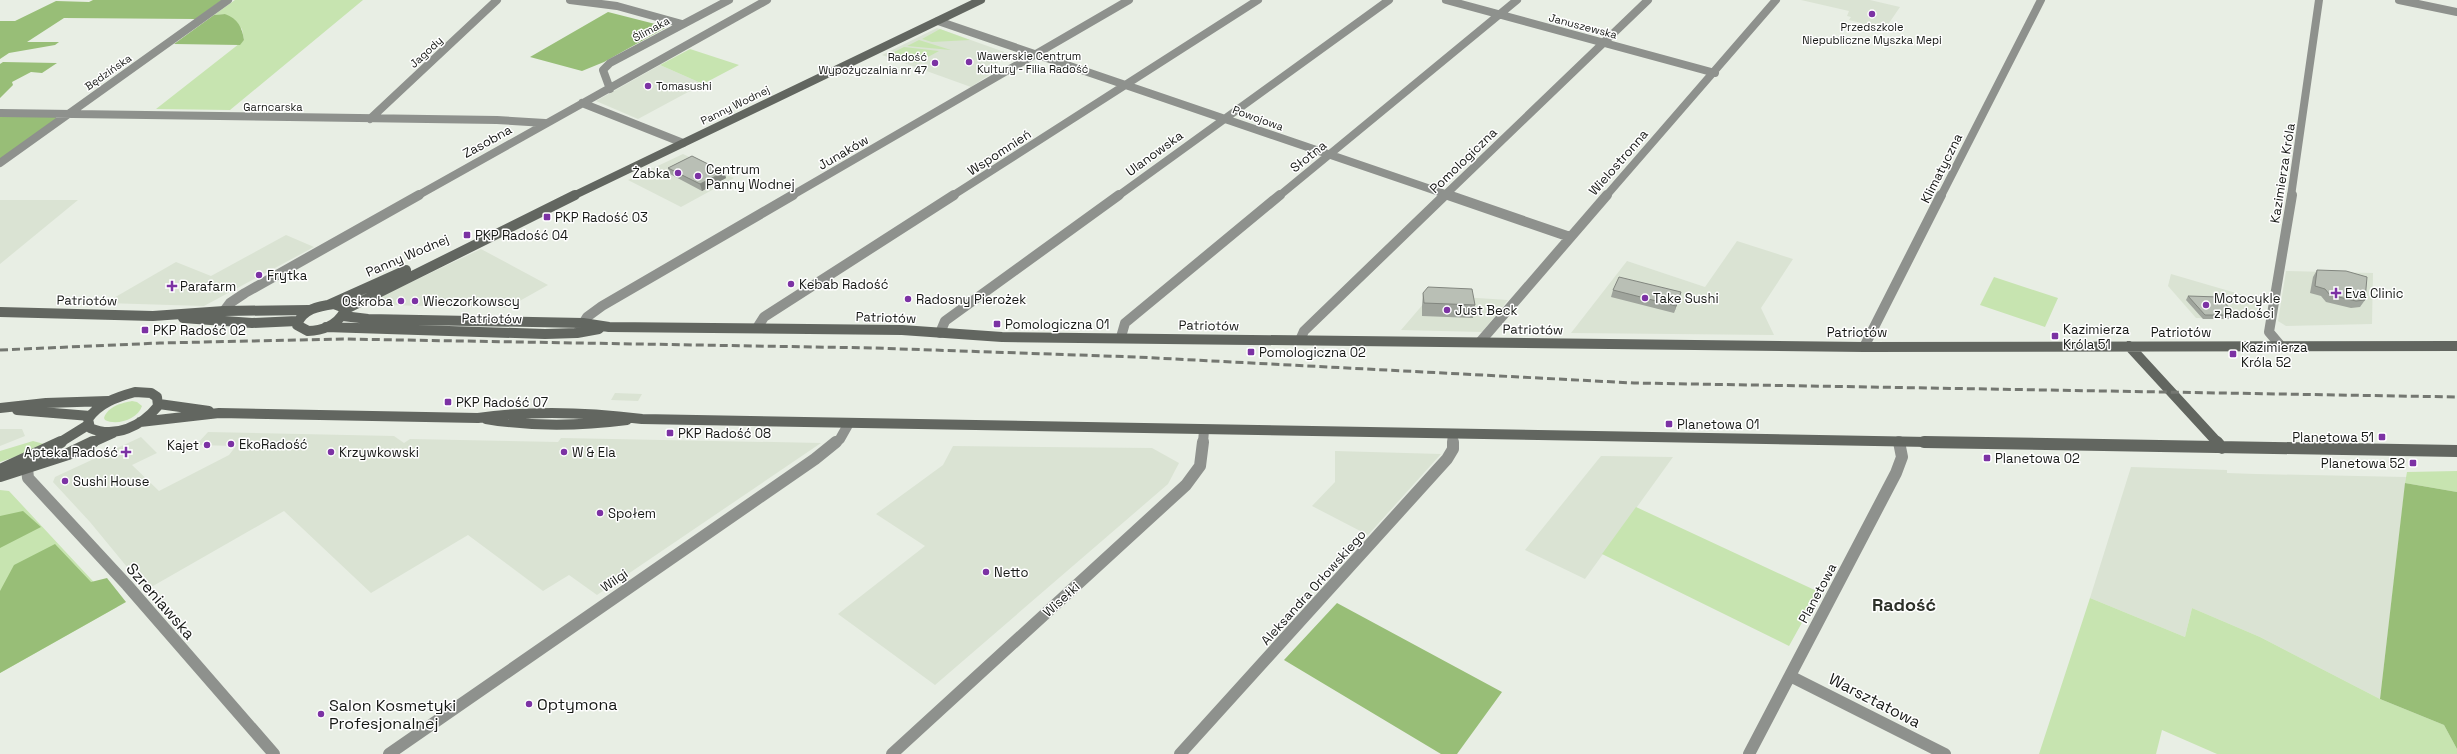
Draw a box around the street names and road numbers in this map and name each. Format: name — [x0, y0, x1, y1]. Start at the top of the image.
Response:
street label: Januszewska — [1547, 10, 1619, 42]
street label: Ślimaka — [630, 12, 673, 45]
street label: Jagody — [407, 33, 445, 71]
street label: Będzińska — [82, 50, 135, 93]
street label: Panny Wodnej — [698, 82, 772, 128]
street label: Garncarska — [243, 100, 303, 114]
street label: Powojowa — [1231, 102, 1286, 134]
street label: Zasobna — [460, 121, 515, 162]
street label: Kazimierza Króla — [2266, 121, 2299, 224]
street label: Pomologiczna — [1426, 124, 1501, 197]
street label: Wielostronna — [1585, 125, 1652, 199]
street label: Wspomnień — [964, 126, 1034, 179]
street label: Ulanowska — [1122, 127, 1187, 180]
street label: Klimatyczna — [1917, 130, 1967, 206]
street label: Junaków — [815, 131, 872, 174]
street label: Słotna — [1287, 136, 1330, 176]
street label: Panny Wodnej — [363, 230, 451, 281]
street label: Patriotów — [57, 291, 117, 310]
street label: Patriotów — [855, 308, 917, 327]
street label: Patriotów — [462, 309, 522, 328]
street label: Patriotów — [1179, 316, 1239, 335]
street label: Patriotów — [1503, 320, 1563, 339]
street label: Patriotów — [1827, 324, 1887, 341]
street label: Patriotów — [2151, 324, 2211, 341]
street label: Aleksandra Orłowskiego — [1257, 526, 1370, 649]
street label: Szreniawska — [122, 559, 200, 644]
street label: Planetowa — [1795, 560, 1841, 626]
street label: Wilgi — [597, 565, 631, 596]
street label: Wisełki — [1039, 578, 1083, 620]
street label: Warsztatowa — [1825, 668, 1924, 733]

